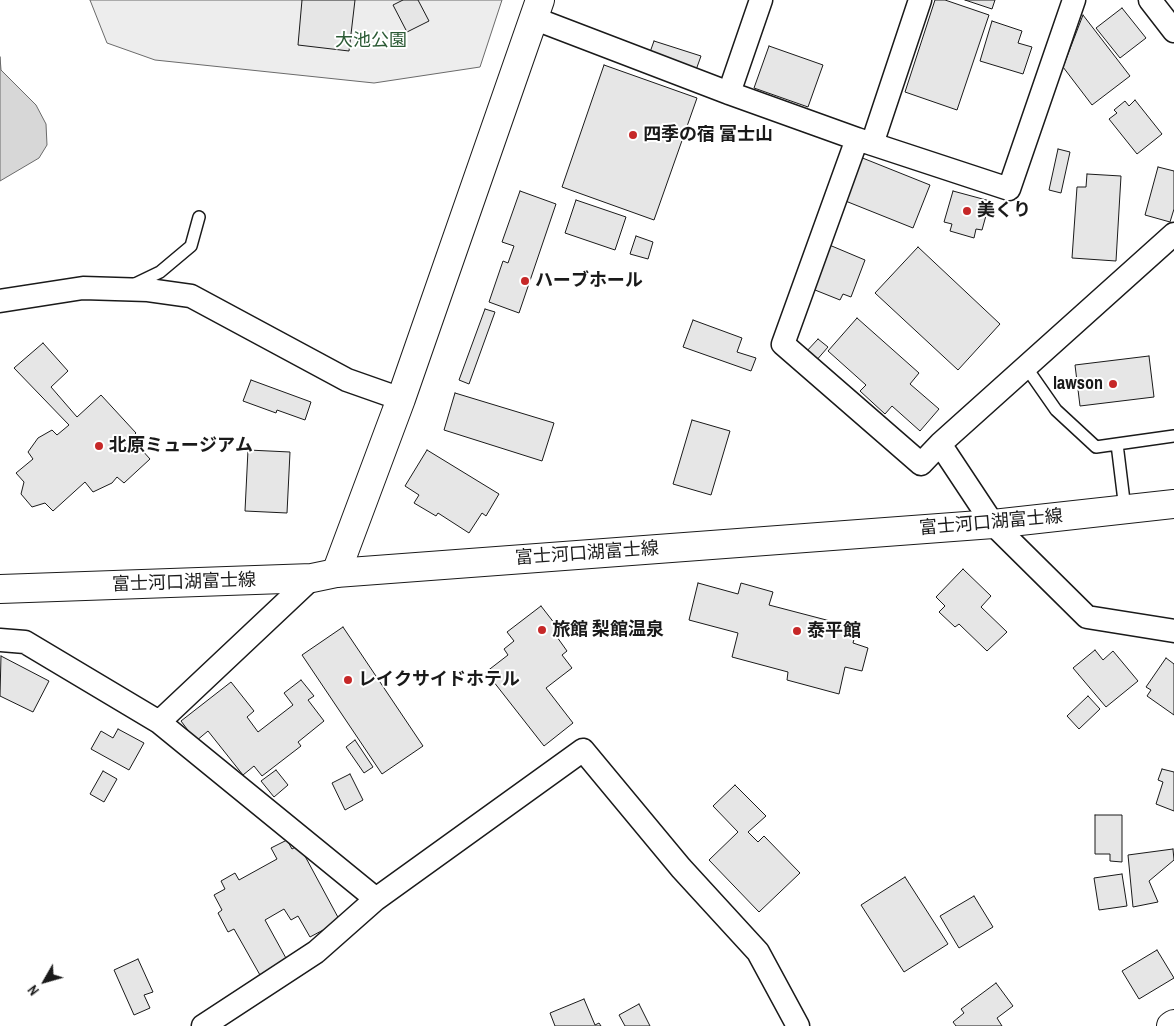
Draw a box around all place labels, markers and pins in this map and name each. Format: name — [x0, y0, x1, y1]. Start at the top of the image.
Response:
place label: 四季の宿 富士山 — [643, 124, 773, 146]
marker: 四季の宿 富士山 — [627, 129, 639, 141]
place label: 美くり — [977, 200, 1031, 222]
marker: 美くり — [961, 205, 973, 217]
place label: ハーブホール — [535, 270, 643, 292]
marker: ハーブホール — [519, 275, 531, 287]
place label: lawson — [1053, 373, 1103, 395]
marker: lawson — [1107, 378, 1119, 390]
place label: 北原ミュージアム — [109, 435, 253, 457]
marker: 北原ミュージアム — [93, 440, 105, 452]
place label: 旅館 梨館温泉 — [552, 619, 664, 641]
place label: 泰平館 — [807, 620, 861, 642]
marker: 旅館 梨館温泉 — [536, 624, 548, 636]
marker: 泰平館 — [791, 625, 803, 637]
place label: レイクサイドホテル — [358, 669, 520, 691]
marker: レイクサイドホテル — [342, 674, 354, 686]

